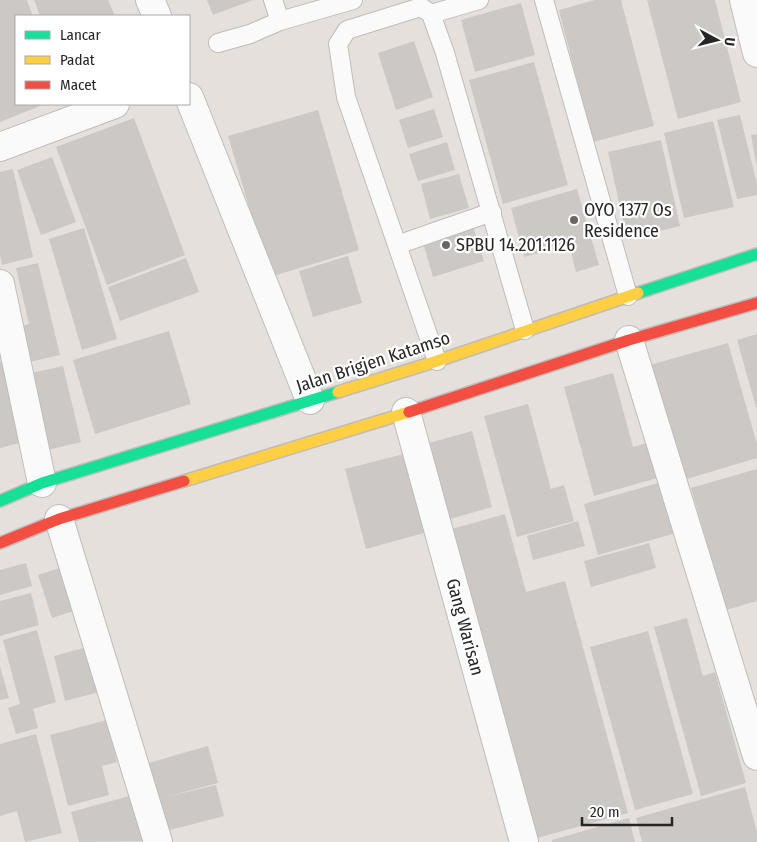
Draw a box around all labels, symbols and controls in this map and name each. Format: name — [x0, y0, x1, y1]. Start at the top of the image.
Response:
legend — [15, 15, 190, 105]
north arrow — [692, 15, 742, 65]
text: Lancar — [60, 26, 101, 44]
text: U — [720, 36, 738, 47]
text: Padat — [60, 51, 95, 69]
text: Macet — [60, 76, 97, 94]
place label: OYO 1377 Os Residence — [584, 199, 672, 242]
marker: OYO 1377 Os Residence — [568, 214, 580, 226]
place label: SPBU 14.201.1126 — [456, 234, 575, 256]
marker: SPBU 14.201.1126 — [440, 239, 452, 251]
street label: Jalan Brigjen Katamso — [293, 327, 453, 397]
street label: Gang Warisan — [441, 576, 489, 678]
scale bar — [582, 794, 672, 826]
text: 20 m — [590, 803, 620, 821]

